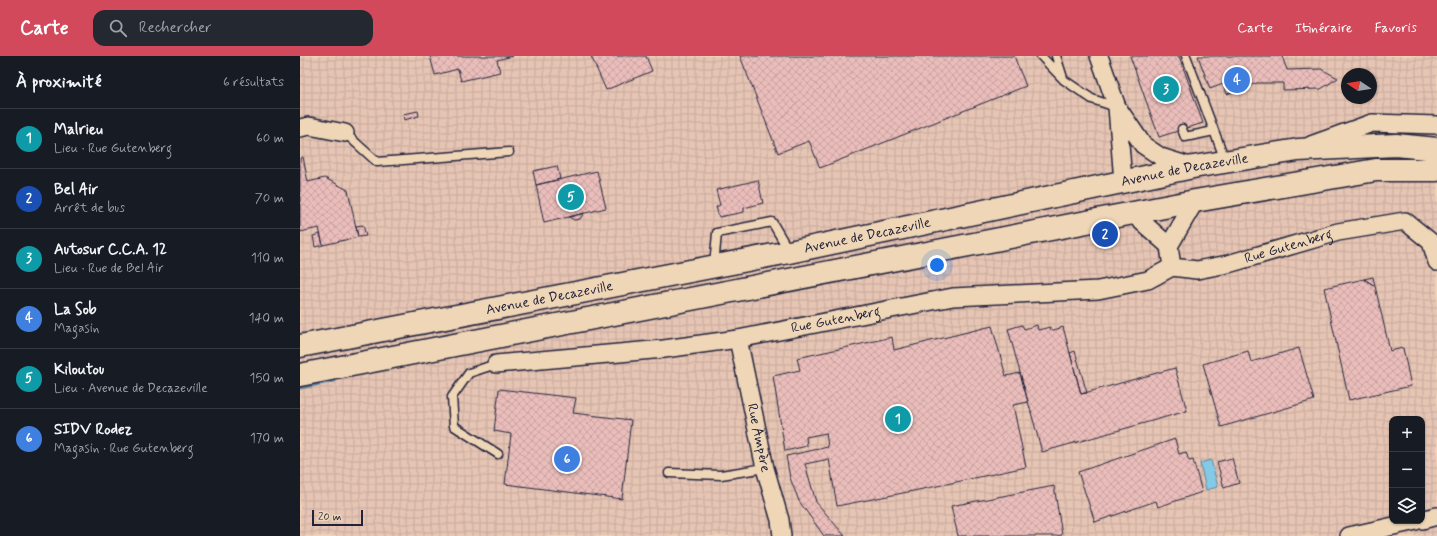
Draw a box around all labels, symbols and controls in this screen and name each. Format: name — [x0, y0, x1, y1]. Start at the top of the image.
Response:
search box — [93, 10, 373, 46]
text: Carte — [20, 16, 69, 41]
icon: search — [107, 17, 129, 39]
text: Rechercher — [139, 18, 212, 38]
text: Carte — [1237, 19, 1273, 37]
text: Itinéraire — [1295, 19, 1352, 37]
text: Favoris — [1374, 19, 1417, 37]
pin: 4 — [1224, 65, 1250, 95]
north arrow — [1341, 68, 1377, 104]
text: À proximité — [16, 71, 101, 93]
text: 6 résultats — [223, 74, 284, 91]
pin: 3 — [1153, 74, 1179, 104]
text: Malrieu — [54, 120, 103, 140]
text: 1 — [26, 130, 32, 147]
text: 60 m — [256, 130, 284, 147]
text: Lieu · Rue Gutenberg — [54, 140, 172, 157]
street label: Avenue de Decazeville — [1119, 149, 1250, 191]
text: Bel Air — [54, 180, 98, 200]
pin: 5 — [558, 182, 584, 212]
text: 2 — [26, 190, 32, 207]
text: 70 m — [255, 190, 284, 207]
text: Arrêt de bus — [54, 200, 125, 217]
street label: Avenue de Decazeville — [802, 213, 932, 258]
pin: 2 — [1092, 219, 1118, 249]
street label: Rue Gutenberg — [1242, 225, 1335, 268]
text: Autosur C.C.A. 12 — [54, 240, 167, 260]
text: 3 — [26, 250, 32, 267]
text: 110 m — [251, 250, 284, 267]
your location — [927, 255, 947, 275]
text: Lieu · Rue de Bel Air — [54, 260, 164, 277]
street label: Avenue de Decazeville — [484, 277, 615, 319]
text: La Sob — [54, 300, 97, 320]
street label: Rue Gutenberg — [790, 302, 882, 337]
text: 4 — [25, 310, 33, 327]
text: 140 m — [249, 310, 284, 327]
text: Magasin — [54, 320, 99, 337]
text: Kiloutou — [54, 360, 104, 380]
text: 5 — [25, 370, 33, 387]
text: 150 m — [250, 370, 284, 387]
text: Lieu · Avenue de Decazeville — [54, 380, 208, 397]
street label: Rue Ampère — [743, 402, 775, 474]
pin: 1 — [885, 404, 911, 434]
map controls — [1389, 416, 1425, 524]
button: + — [1389, 416, 1425, 452]
text: SIDV Rodez — [54, 420, 132, 440]
text: 6 — [26, 430, 32, 447]
text: 170 m — [250, 430, 284, 447]
text: Magasin · Rue Gutenberg — [54, 440, 194, 457]
pin: 6 — [554, 444, 580, 474]
button: − — [1389, 452, 1425, 488]
button: layers — [1389, 488, 1425, 524]
scale bar — [312, 508, 363, 527]
text: 20 m — [318, 510, 341, 524]

